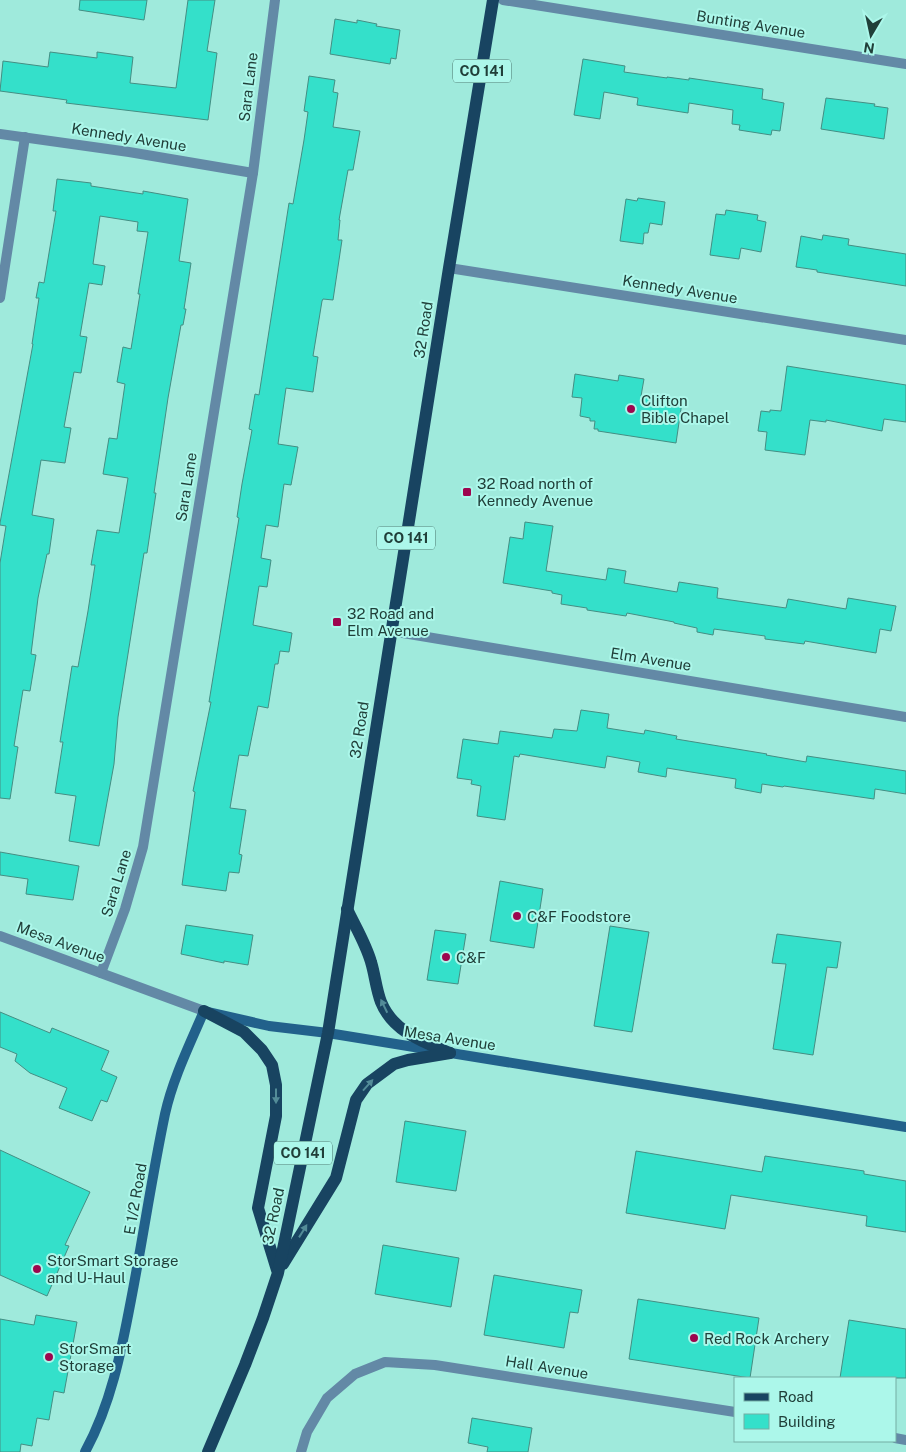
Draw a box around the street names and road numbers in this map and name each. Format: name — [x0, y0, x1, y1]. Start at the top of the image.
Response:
street label: Bunting Avenue — [695, 7, 807, 41]
street label: Sara Lane — [235, 51, 261, 123]
road number: CO 141 — [453, 59, 511, 82]
street label: Kennedy Avenue — [70, 120, 188, 154]
street label: Kennedy Avenue — [621, 272, 739, 306]
street label: 32 Road — [410, 300, 436, 360]
street label: Sara Lane — [172, 451, 200, 523]
road number: CO 141 — [377, 526, 435, 550]
street label: Elm Avenue — [609, 644, 693, 674]
street label: 32 Road — [346, 700, 372, 760]
street label: Sara Lane — [98, 847, 134, 919]
street label: Mesa Avenue — [15, 918, 107, 966]
street label: Mesa Avenue — [403, 1022, 497, 1054]
road number: CO 141 — [274, 1142, 332, 1164]
street label: E 1/2 Road — [120, 1162, 150, 1236]
street label: 32 Road — [259, 1186, 287, 1246]
street label: Hall Avenue — [504, 1352, 590, 1382]

